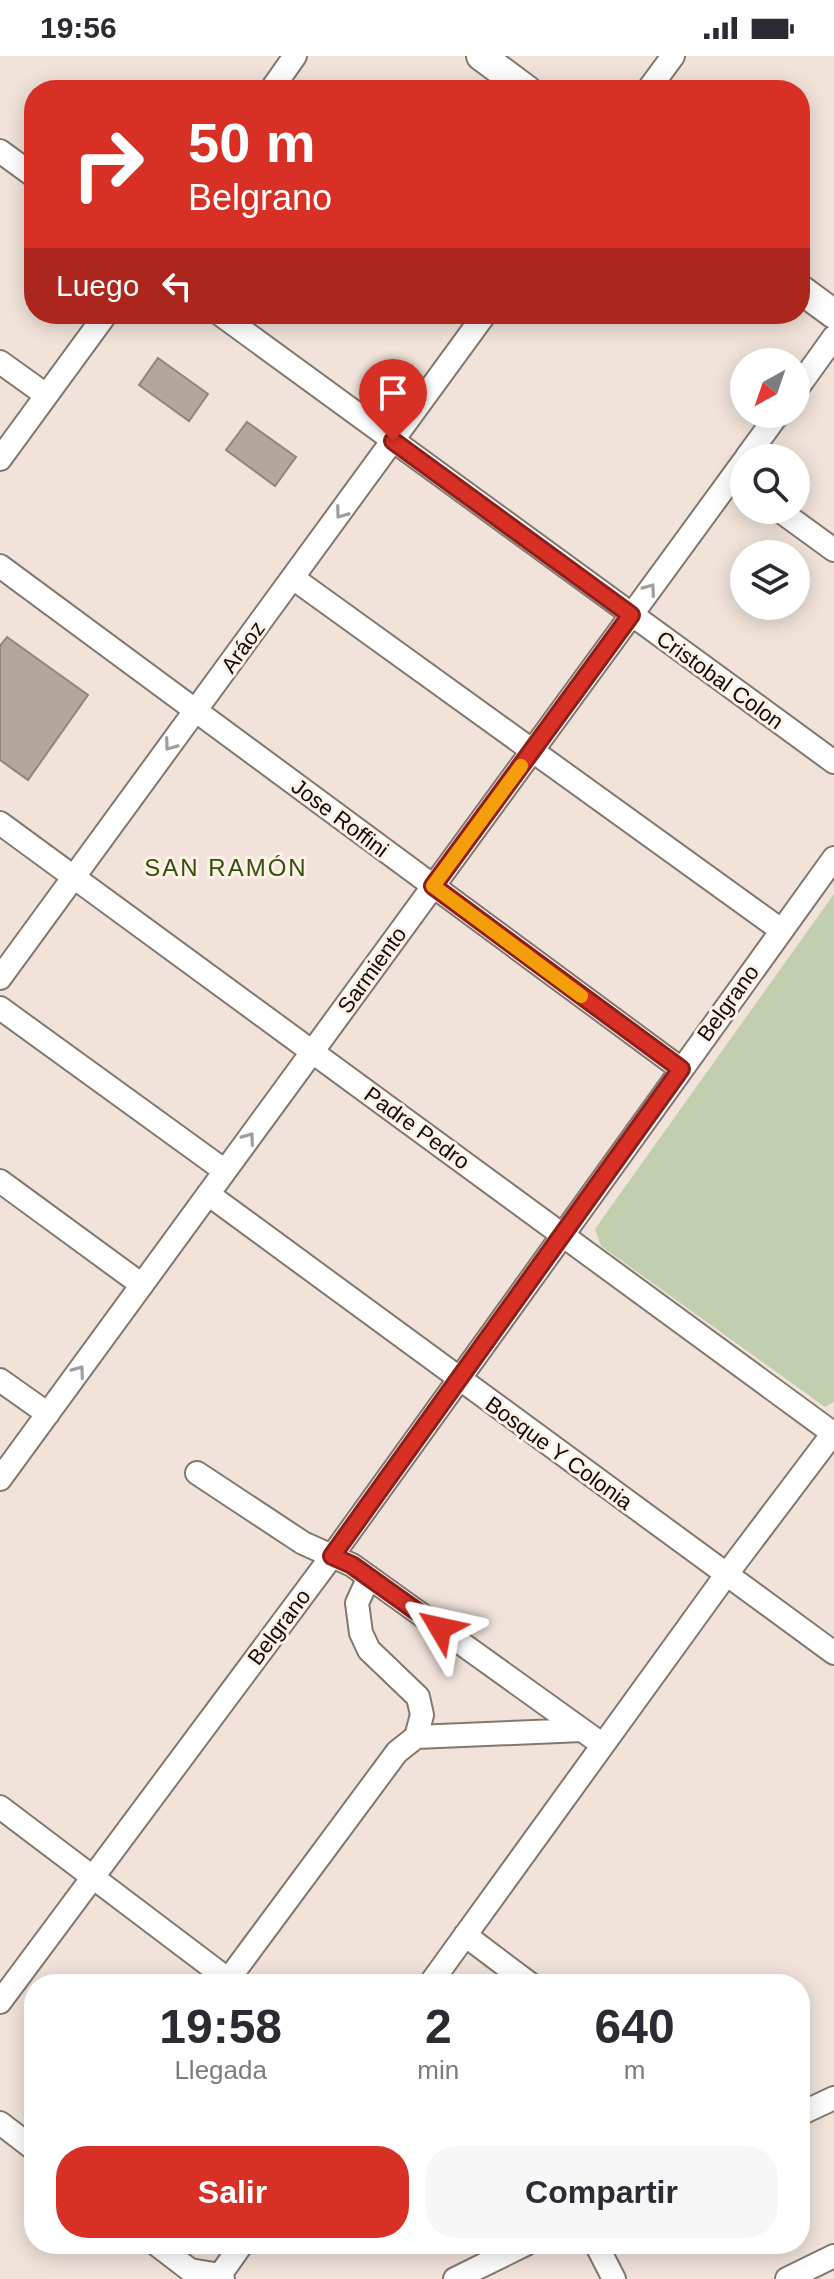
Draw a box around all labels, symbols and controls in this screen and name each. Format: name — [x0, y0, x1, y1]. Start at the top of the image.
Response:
text: 19:56 — [40, 11, 117, 44]
text: 50 m — [188, 111, 316, 174]
icon: right — [56, 112, 160, 216]
text: Belgrano — [188, 177, 332, 218]
icon: left — [155, 264, 199, 308]
text: Luego — [56, 269, 139, 302]
north arrow — [730, 348, 810, 428]
map controls — [730, 348, 810, 620]
pin — [359, 359, 427, 441]
icon: arrive — [371, 371, 415, 415]
button: search — [730, 444, 810, 524]
one-way arrow — [336, 504, 350, 519]
button: layers — [730, 540, 810, 620]
one-way arrow — [640, 583, 655, 598]
street label: Aráoz — [216, 616, 270, 678]
street label: Cristobal Colon — [652, 626, 788, 734]
one-way arrow — [166, 737, 180, 751]
street label: Jose Roffini — [287, 774, 393, 862]
district label: SAN RAMÓN — [144, 854, 308, 881]
street label: Sarmiento — [332, 922, 412, 1018]
street label: Belgrano — [692, 960, 764, 1046]
street label: Padre Pedro — [360, 1082, 474, 1174]
one-way arrow — [239, 1132, 254, 1147]
one-way arrow — [69, 1365, 84, 1379]
street label: Bosque Y Colonia — [481, 1391, 638, 1515]
street label: Belgrano — [243, 1584, 315, 1670]
position arrow — [398, 1586, 482, 1670]
text: 19:58 — [159, 2000, 282, 2053]
text: 2 — [425, 2000, 452, 2053]
text: 640 — [595, 2000, 675, 2053]
text: Llegada — [174, 2055, 267, 2085]
text: min — [417, 2055, 459, 2085]
text: m — [624, 2055, 645, 2085]
button: Salir — [56, 2146, 409, 2238]
button: Compartir — [425, 2146, 778, 2238]

